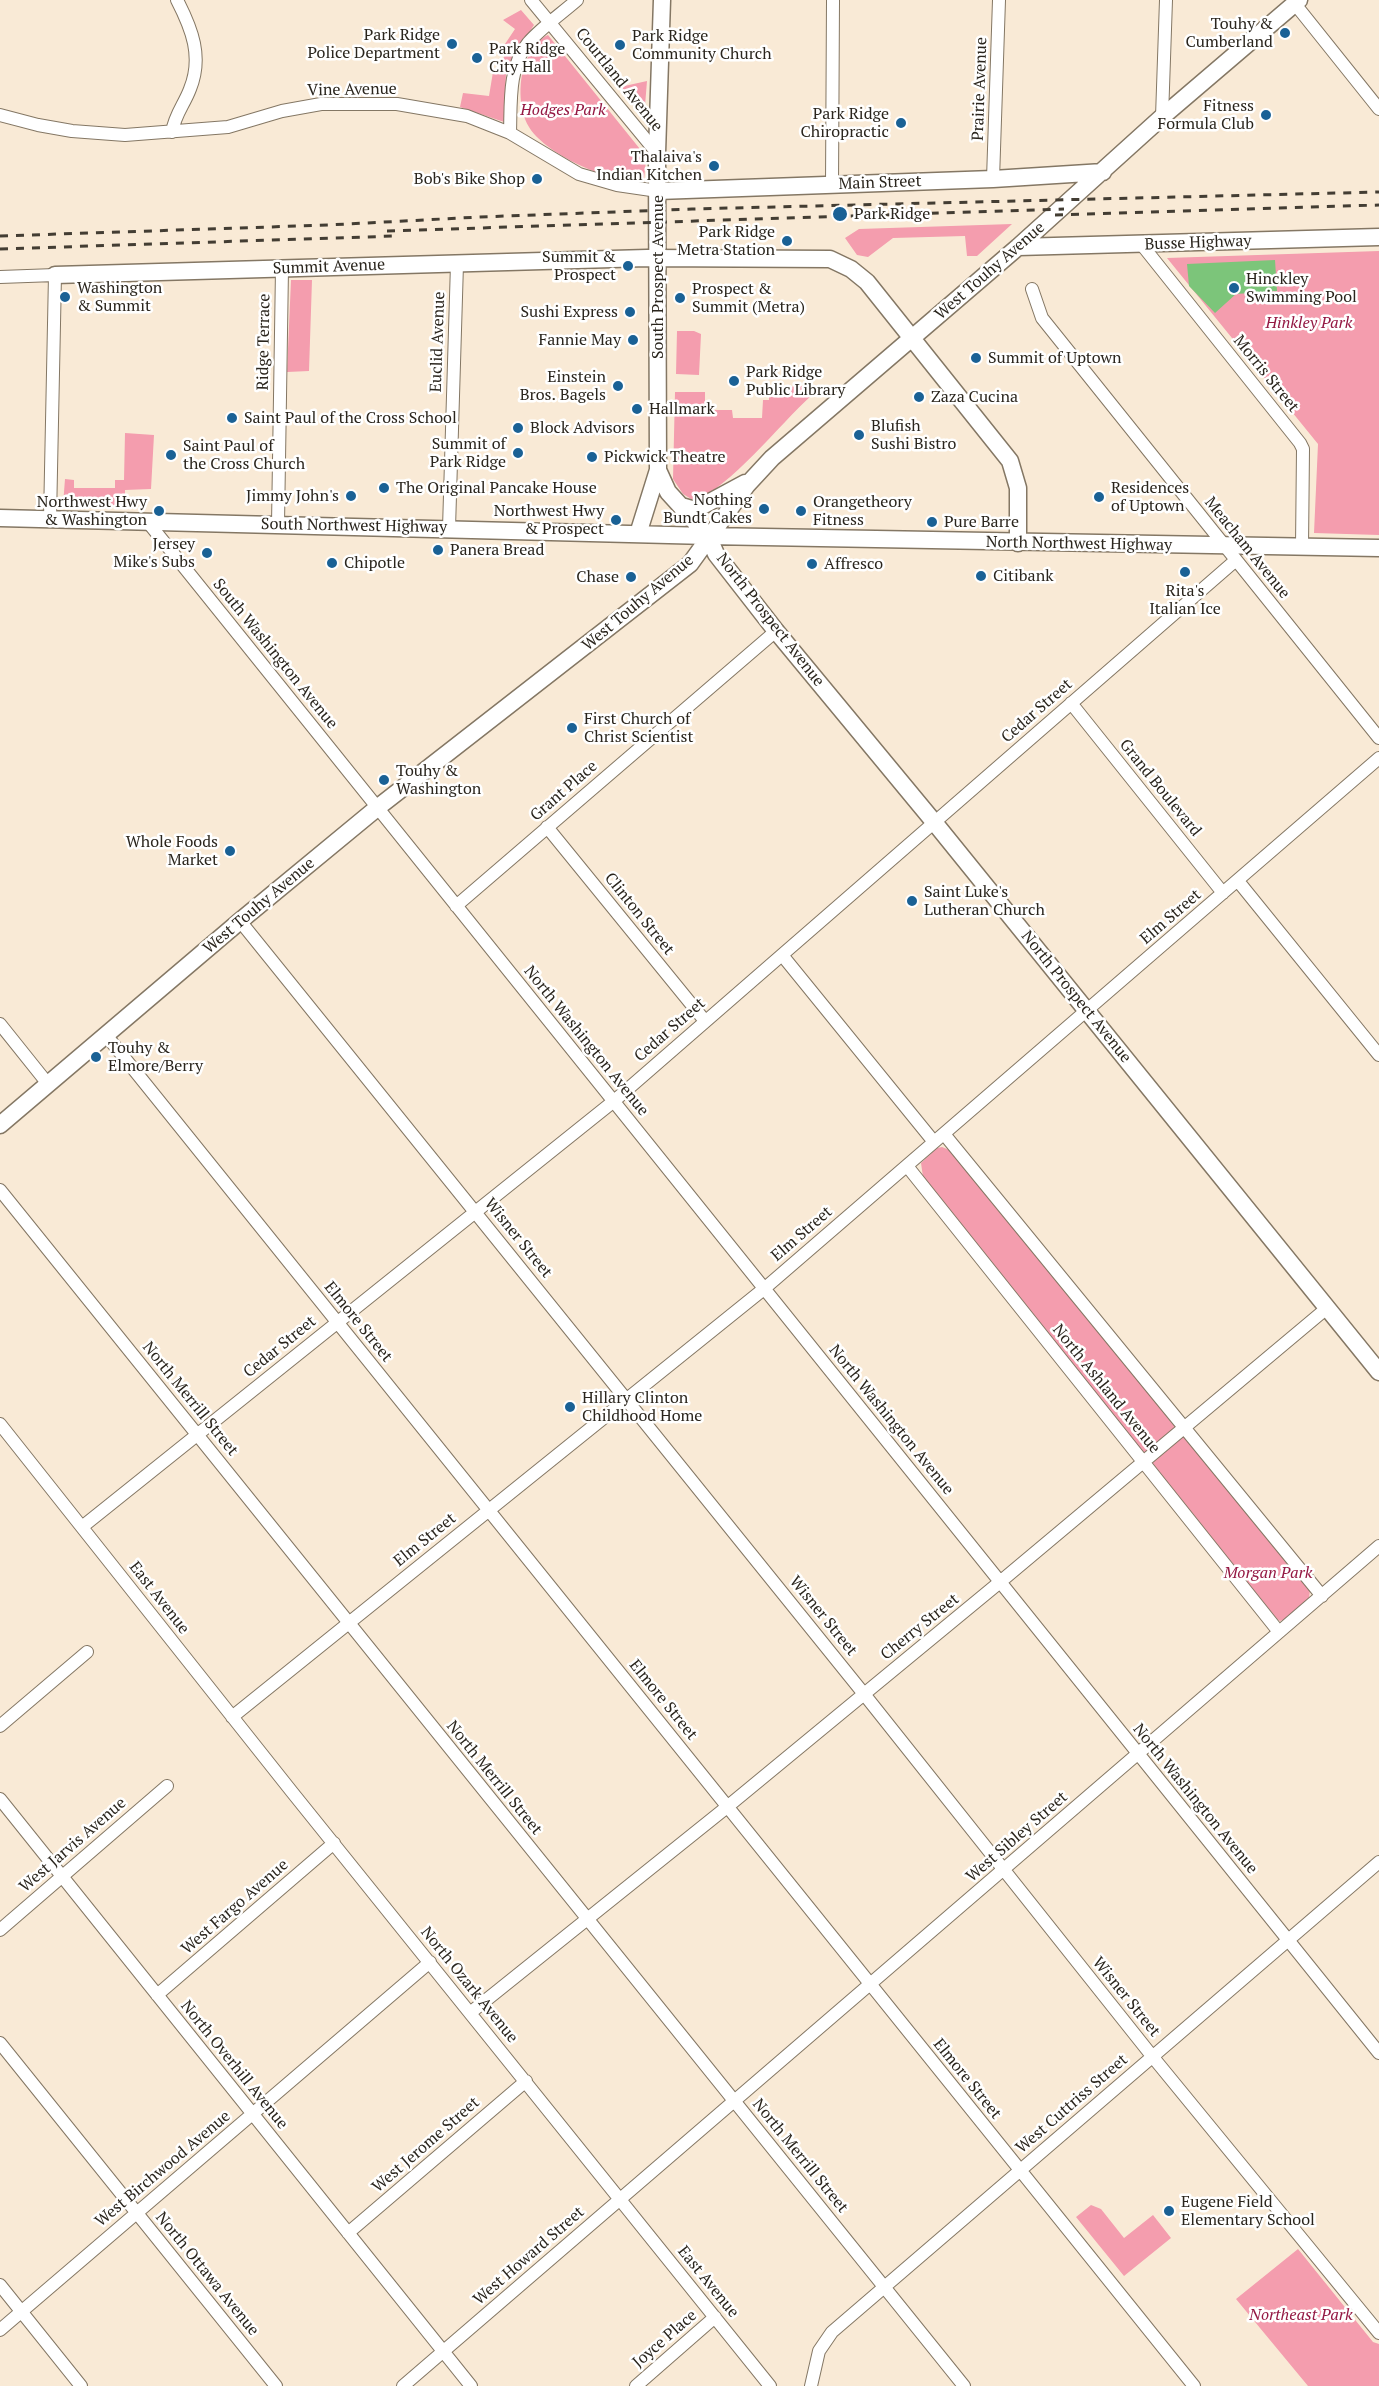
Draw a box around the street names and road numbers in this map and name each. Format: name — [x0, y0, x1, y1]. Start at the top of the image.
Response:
street label: Courtland Avenue — [571, 24, 667, 136]
street label: Prairie Avenue — [969, 37, 991, 141]
street label: Vine Avenue — [307, 80, 397, 100]
street label: Main Street — [838, 172, 922, 194]
street label: South Prospect Avenue — [648, 195, 668, 359]
street label: West Touhy Avenue — [931, 218, 1049, 324]
street label: Busse Highway — [1144, 232, 1252, 254]
street label: Summit Avenue — [272, 255, 386, 279]
street label: Euclid Avenue — [427, 291, 449, 393]
street label: Ridge Terrace — [254, 293, 274, 391]
street label: Morris Street — [1229, 332, 1303, 416]
street label: Meacham Avenue — [1200, 493, 1294, 603]
street label: South Northwest Highway — [261, 515, 447, 537]
street label: North Northwest Highway — [986, 533, 1172, 555]
street label: North Prospect Avenue — [712, 549, 828, 691]
street label: West Touhy Avenue — [578, 551, 698, 655]
street label: South Washington Avenue — [209, 575, 341, 733]
street label: Cedar Street — [998, 675, 1076, 747]
street label: Grand Boulevard — [1115, 736, 1205, 840]
street label: Grant Place — [527, 757, 601, 825]
street label: West Touhy Avenue — [199, 854, 319, 958]
street label: Clinton Street — [600, 869, 678, 959]
street label: Elm Street — [1137, 885, 1205, 949]
street label: North Prospect Avenue — [1017, 927, 1135, 1067]
street label: North Washington Avenue — [520, 962, 652, 1120]
street label: Cedar Street — [631, 994, 709, 1066]
street label: Wisner Street — [480, 1194, 556, 1282]
street label: Elm Street — [768, 1202, 836, 1266]
street label: Elmore Street — [320, 1278, 396, 1366]
street label: Cedar Street — [240, 1312, 320, 1382]
street label: North Ashland Avenue — [1048, 1321, 1164, 1457]
street label: North Merrill Street — [138, 1338, 242, 1460]
street label: North Washington Avenue — [825, 1341, 957, 1499]
street label: Elm Street — [390, 1509, 460, 1571]
street label: East Avenue — [125, 1558, 193, 1638]
street label: Wisner Street — [785, 1572, 861, 1660]
street label: Cherry Street — [877, 1590, 963, 1664]
street label: Elmore Street — [625, 1656, 701, 1744]
street label: North Merrill Street — [442, 1717, 546, 1839]
street label: North Washington Avenue — [1129, 1720, 1261, 1878]
street label: West Sibley Street — [962, 1788, 1072, 1886]
street label: West Jarvis Avenue — [16, 1794, 130, 1896]
street label: West Fargo Avenue — [178, 1855, 292, 1959]
street label: North Ozark Avenue — [416, 1923, 522, 2047]
street label: Wisner Street — [1088, 1953, 1164, 2041]
street label: North Overhill Avenue — [176, 1997, 292, 2133]
street label: Elmore Street — [929, 2035, 1005, 2123]
street label: West Cuttriss Street — [1012, 2050, 1132, 2158]
street label: West Jerome Street — [369, 2093, 483, 2197]
street label: North Merrill Street — [748, 2095, 852, 2217]
street label: West Birchwood Avenue — [91, 2107, 235, 2231]
street label: West Howard Street — [470, 2203, 588, 2309]
street label: North Ottawa Avenue — [151, 2208, 263, 2340]
street label: East Avenue — [673, 2242, 743, 2322]
street label: Joyce Place — [629, 2306, 701, 2372]

